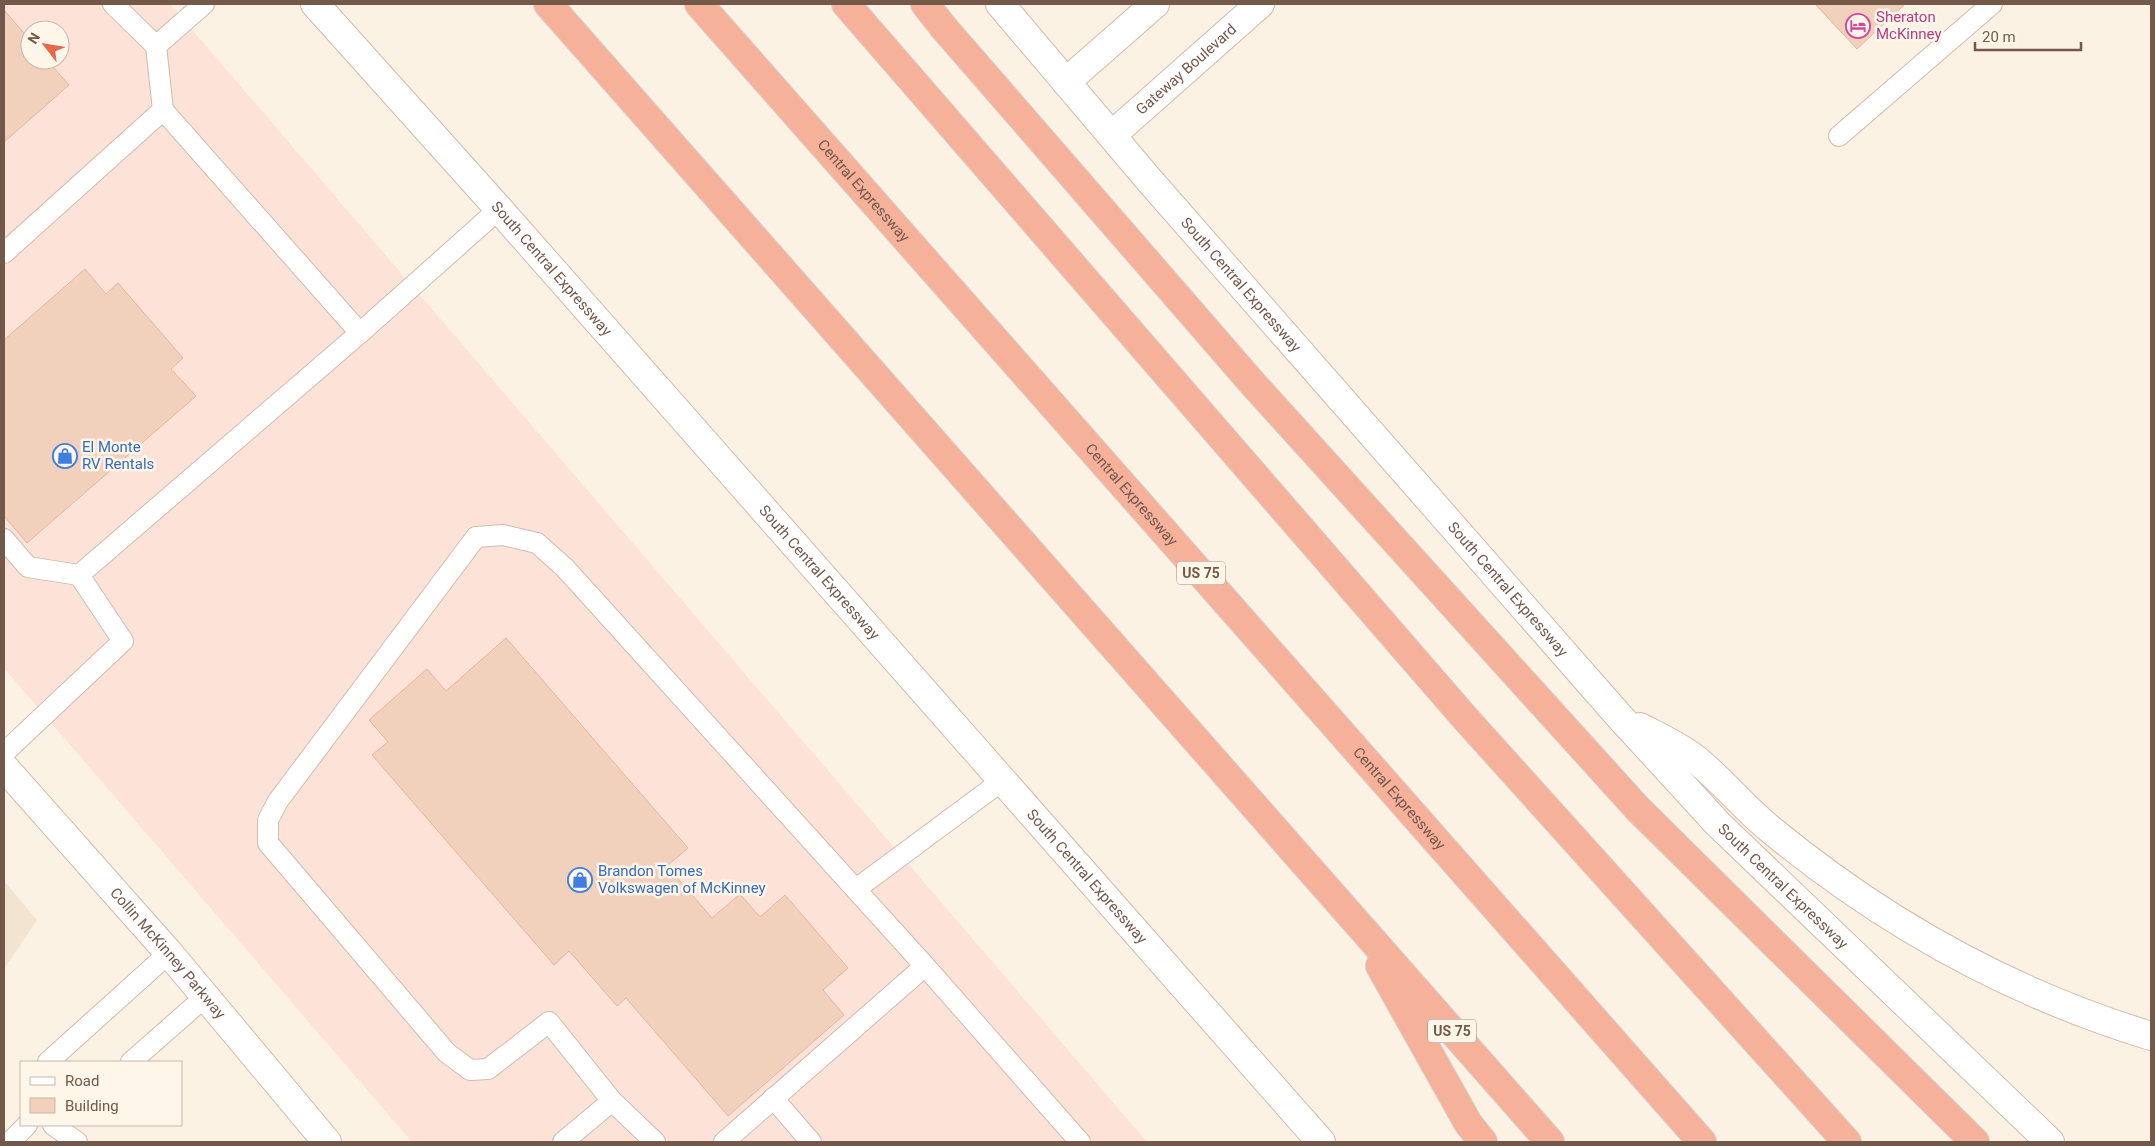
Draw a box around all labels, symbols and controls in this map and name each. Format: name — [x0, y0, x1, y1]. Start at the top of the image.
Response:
place label: Sheraton McKinney — [1876, 8, 1942, 43]
hotel icon: Sheraton McKinney — [1845, 13, 1871, 39]
north arrow — [20, 20, 70, 70]
street label: Gateway Boulevard — [1132, 20, 1240, 119]
scale bar — [1975, 20, 2081, 52]
text: 20 m — [1982, 28, 2016, 46]
text: N — [24, 30, 43, 47]
street label: Central Expressway — [814, 136, 914, 246]
street label: South Central Expressway — [488, 198, 616, 340]
street label: South Central Expressway — [1177, 214, 1305, 356]
place label: El Monte RV Rentals — [82, 438, 154, 473]
street label: Central Expressway — [1081, 440, 1181, 550]
shop icon: El Monte RV Rentals — [52, 443, 78, 469]
street label: South Central Expressway — [755, 502, 883, 644]
street label: South Central Expressway — [1444, 518, 1572, 660]
road number: US 75 — [1177, 562, 1225, 584]
street label: Central Expressway — [1349, 744, 1449, 853]
street label: South Central Expressway — [1023, 805, 1151, 947]
street label: South Central Expressway — [1714, 820, 1852, 953]
place label: Brandon Tomes Volkswagen of McKinney — [598, 862, 766, 897]
shop icon: Brandon Tomes Volkswagen of McKinney — [567, 867, 593, 893]
street label: Collin McKinney Parkway — [106, 884, 229, 1022]
road number: US 75 — [1428, 1019, 1476, 1042]
legend — [20, 1061, 182, 1126]
text: Road — [65, 1072, 99, 1090]
text: Building — [65, 1097, 119, 1115]

